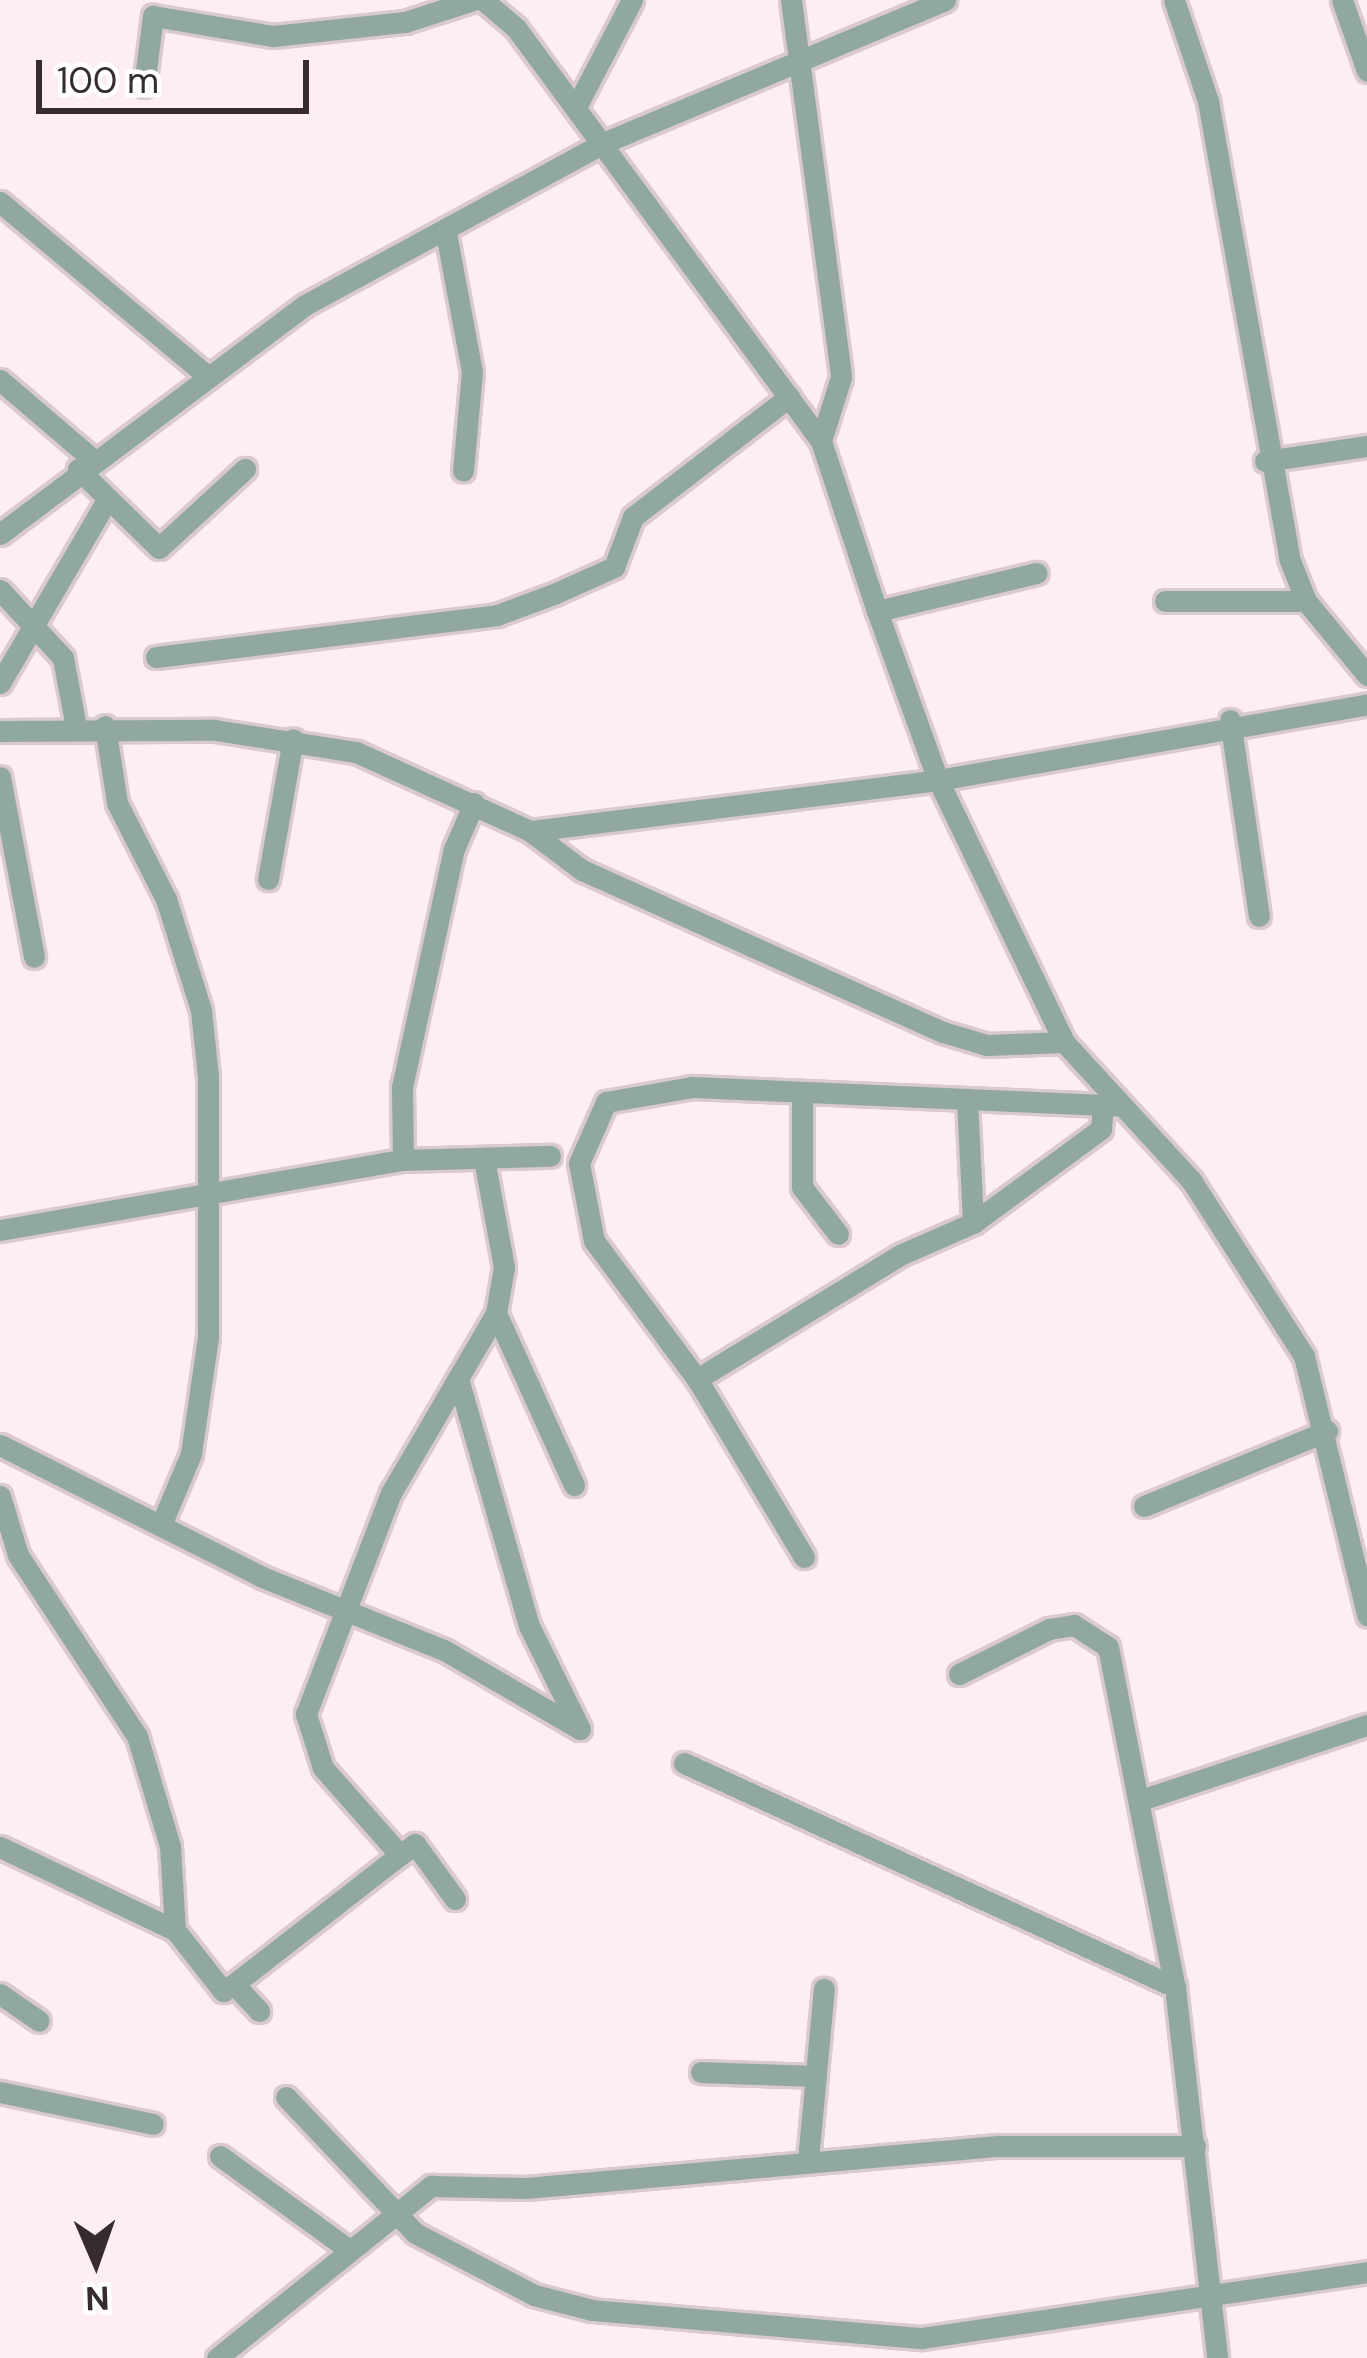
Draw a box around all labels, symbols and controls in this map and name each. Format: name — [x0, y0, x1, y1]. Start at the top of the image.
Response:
scale bar — [42, 36, 315, 110]
text: 100 m — [57, 57, 159, 104]
north arrow — [36, 2202, 156, 2322]
text: N — [84, 2277, 110, 2320]

